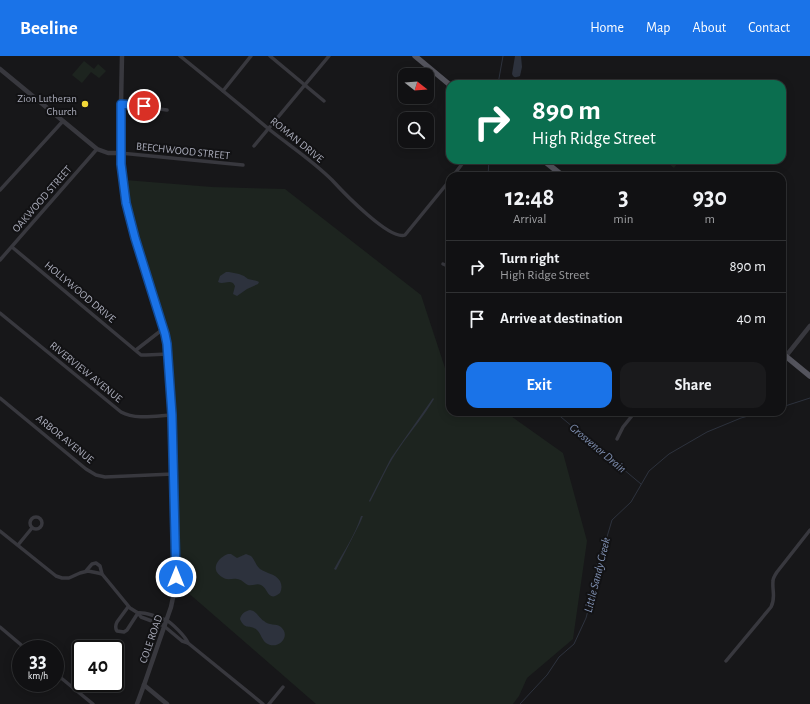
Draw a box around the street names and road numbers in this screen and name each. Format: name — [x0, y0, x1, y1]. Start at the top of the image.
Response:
street label: ROMAN DRIVE — [268, 115, 326, 165]
street label: BEECHWOOD STREET — [135, 141, 231, 161]
street label: OAKWOOD STREET — [10, 163, 74, 234]
street label: HOLLYWOOD DRIVE — [42, 259, 118, 325]
street label: RIVERVIEW AVENUE — [48, 340, 125, 405]
street label: ARBOR AVENUE — [34, 413, 96, 466]
street label: COLE ROAD — [138, 613, 164, 665]

